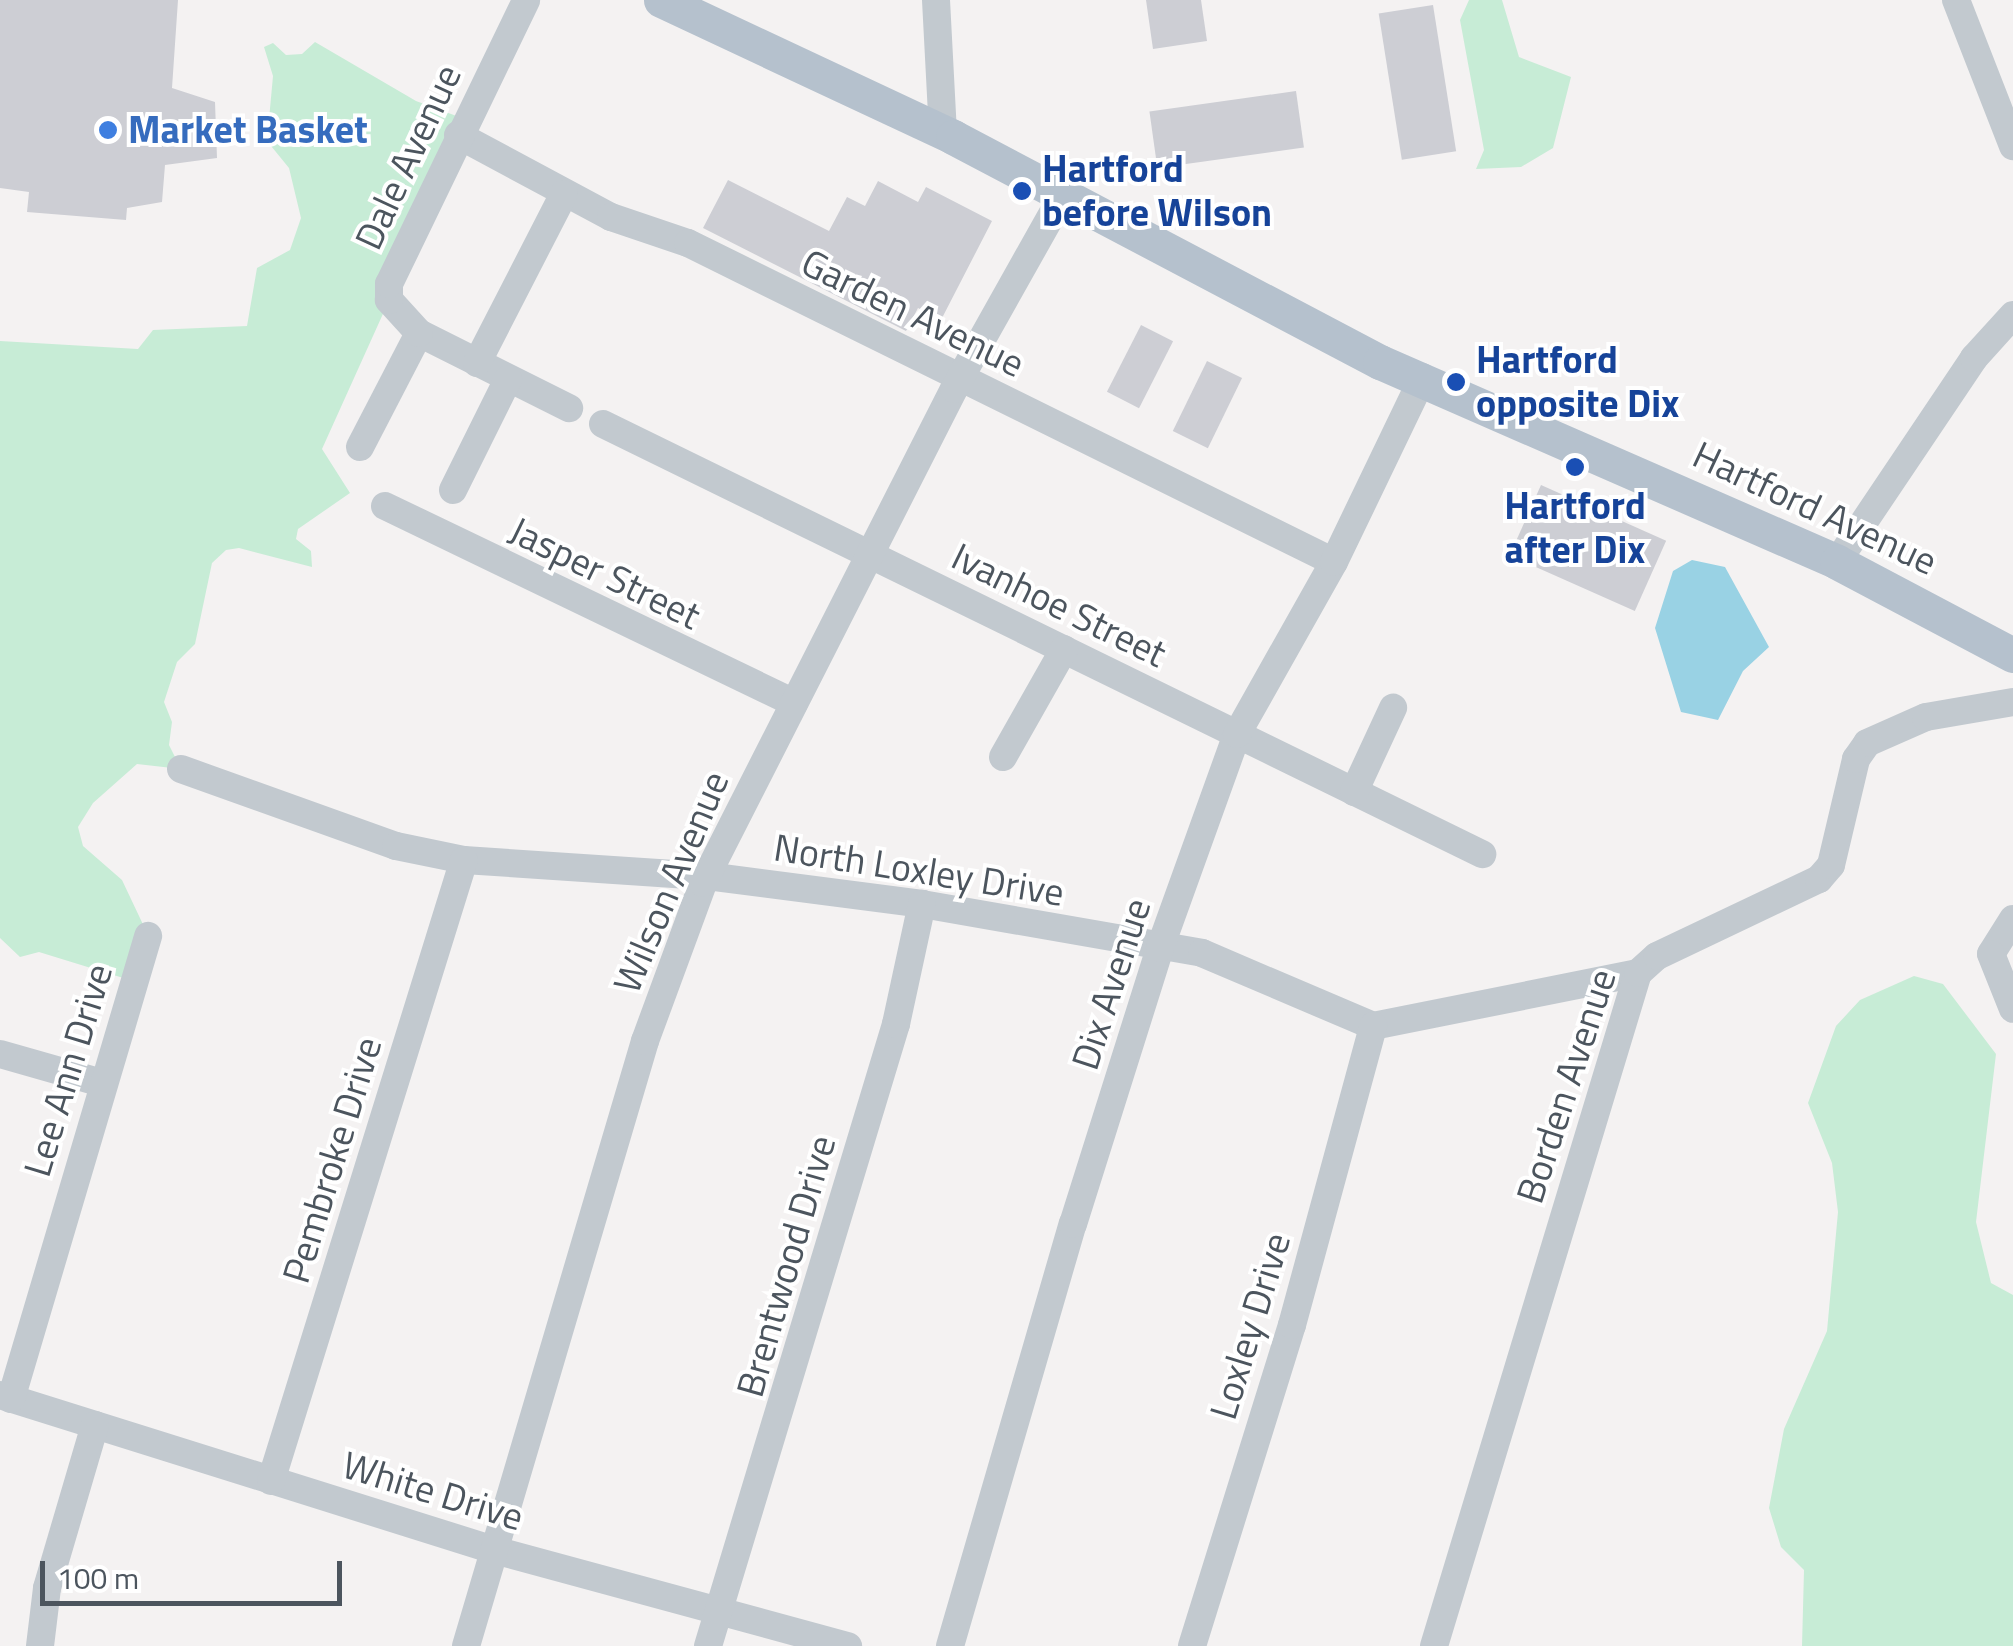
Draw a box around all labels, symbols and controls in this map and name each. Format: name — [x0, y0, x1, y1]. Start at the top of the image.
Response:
street label: Dale Avenue — [345, 57, 471, 257]
place label: Market Basket — [128, 107, 368, 153]
marker: Market Basket — [97, 119, 119, 141]
place label: Hartford before Wilson — [1042, 146, 1272, 235]
marker: Hartford before Wilson — [1011, 180, 1033, 202]
street label: Garden Avenue — [794, 239, 1032, 387]
place label: Hartford opposite Dix — [1476, 337, 1679, 426]
marker: Hartford opposite Dix — [1445, 371, 1467, 393]
street label: Hartford Avenue — [1686, 432, 1944, 584]
marker: Hartford after Dix — [1564, 456, 1586, 478]
place label: Hartford after Dix — [1504, 483, 1646, 572]
street label: Jasper Street — [502, 507, 708, 639]
street label: Ivanhoe Street — [944, 533, 1174, 677]
street label: Wilson Avenue — [604, 764, 738, 1000]
street label: North Loxley Drive — [771, 825, 1067, 915]
street label: Dix Avenue — [1062, 893, 1160, 1075]
street label: Lee Ann Drive — [14, 958, 122, 1182]
street label: Borden Avenue — [1507, 963, 1625, 1209]
street label: Pembroke Drive — [273, 1032, 391, 1288]
street label: Brentwood Drive — [727, 1130, 845, 1402]
street label: Loxley Drive — [1200, 1227, 1300, 1425]
street label: White Drive — [337, 1442, 529, 1540]
scale bar — [45, 1541, 348, 1603]
text: 100 m — [57, 1555, 139, 1601]

